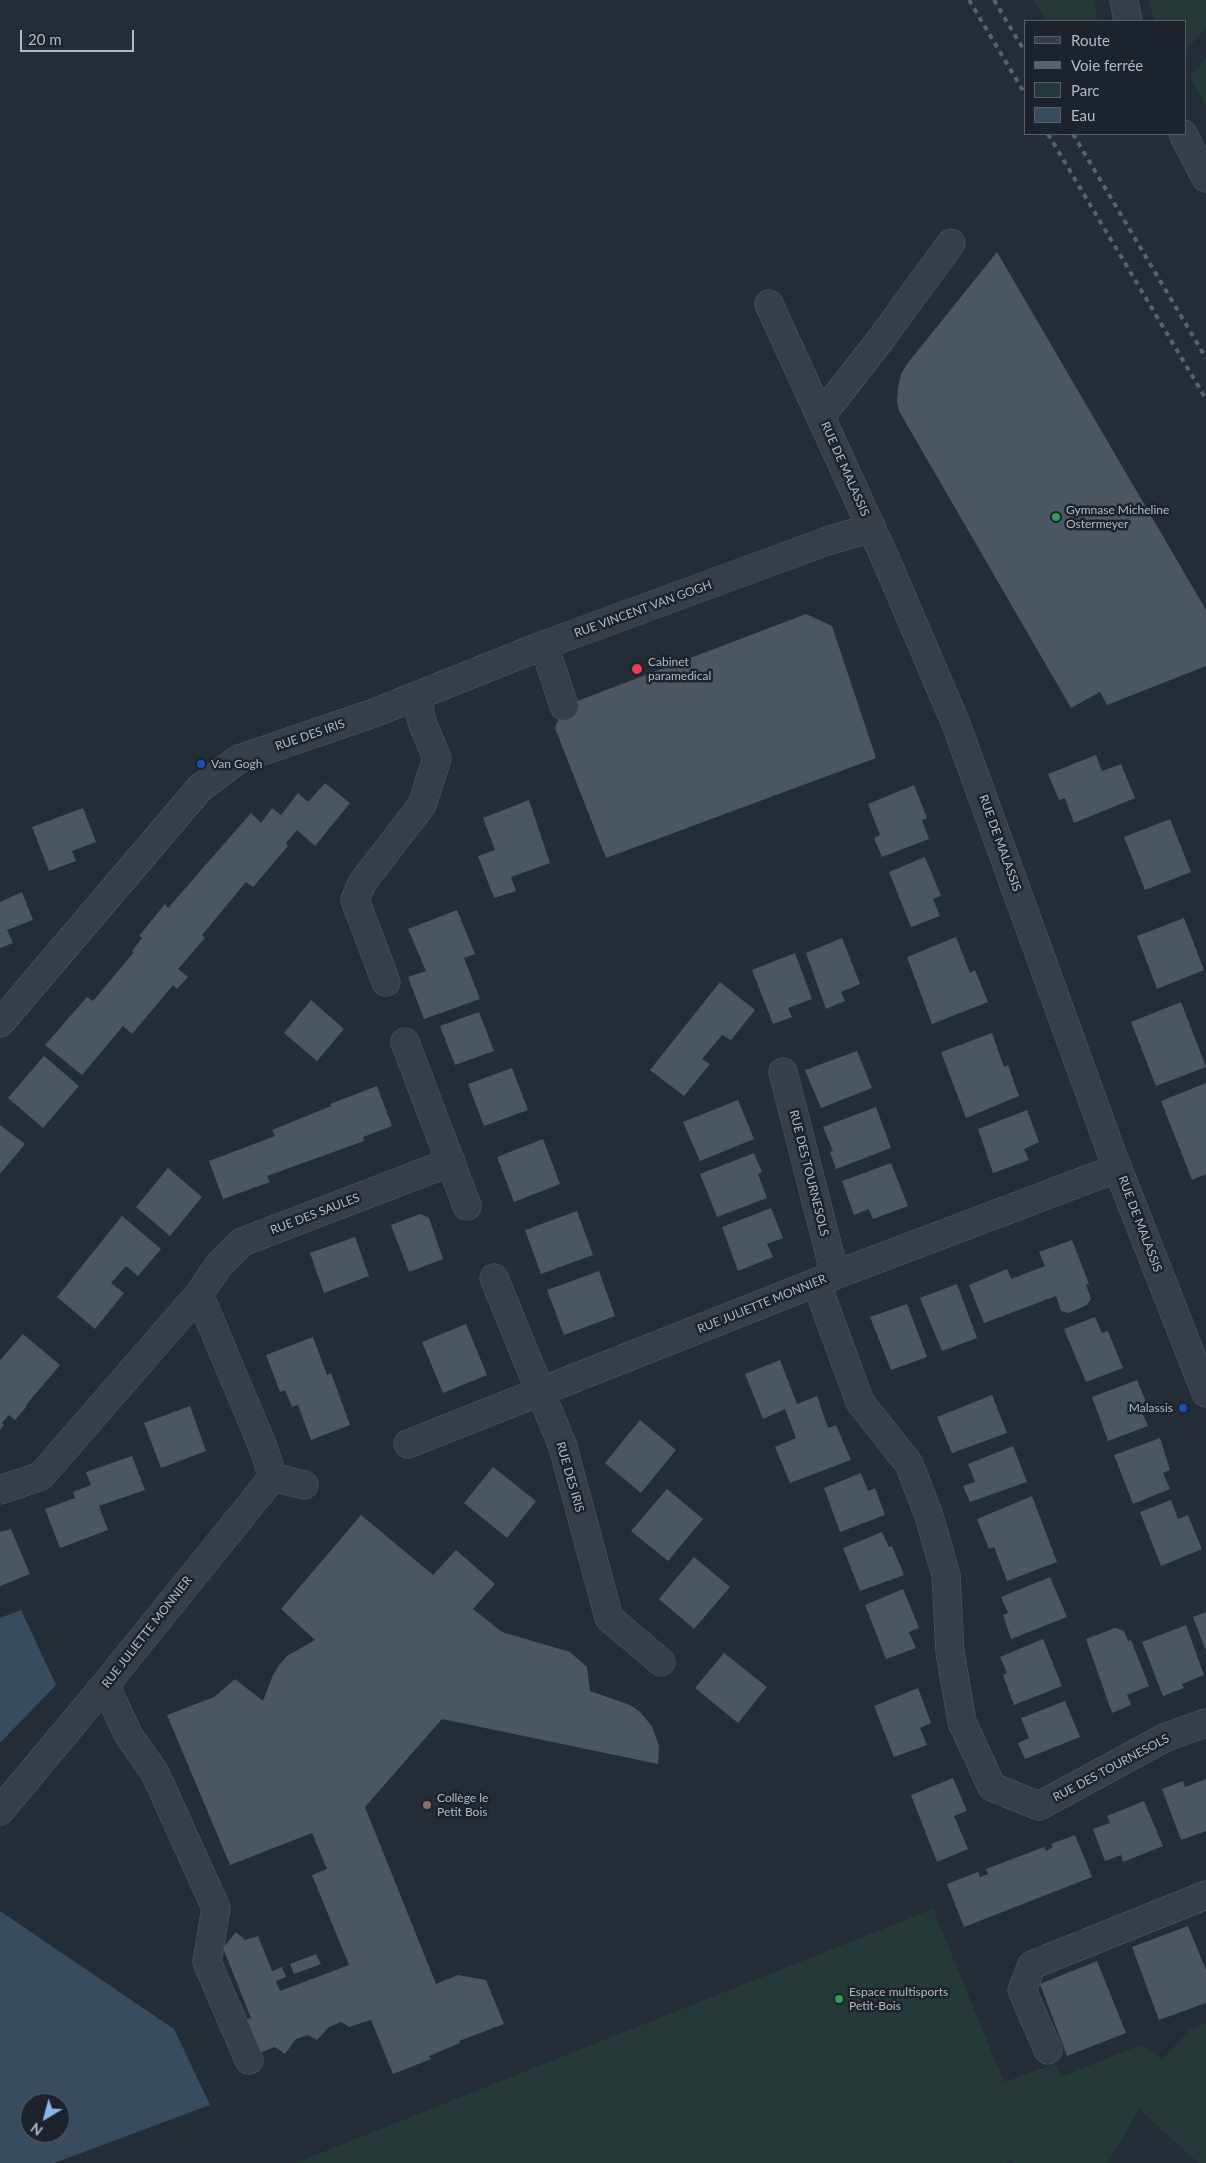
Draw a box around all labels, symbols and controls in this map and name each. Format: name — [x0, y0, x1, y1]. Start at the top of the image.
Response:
scale bar — [22, 20, 136, 52]
legend — [1024, 20, 1186, 135]
text: 20 m — [28, 30, 62, 48]
text: Route — [1071, 31, 1110, 49]
text: Voie ferrée — [1071, 56, 1143, 74]
text: Parc — [1071, 81, 1100, 99]
text: Eau — [1071, 106, 1095, 124]
street label: RUE DE MALASSIS — [818, 420, 872, 518]
place label: Gymnase Micheline Ostermeyer — [1066, 503, 1169, 531]
marker: Gymnase Micheline Ostermeyer — [1050, 511, 1062, 523]
street label: RUE VINCENT VAN GOGH — [572, 577, 714, 641]
place label: Cabinet paramedical — [648, 655, 711, 683]
marker: Cabinet paramedical — [630, 662, 644, 676]
street label: RUE DES IRIS — [273, 716, 347, 754]
place label: Van Gogh — [211, 757, 262, 771]
marker: Van Gogh — [195, 758, 207, 770]
street label: RUE DE MALASSIS — [976, 793, 1024, 893]
street label: RUE DES TOURNESOLS — [786, 1108, 832, 1238]
street label: RUE DE MALASSIS — [1115, 1174, 1165, 1274]
street label: RUE DES SAULES — [268, 1190, 362, 1238]
street label: RUE JULIETTE MONNIER — [695, 1272, 829, 1336]
place label: Malassis — [1129, 1401, 1173, 1415]
marker: Malassis — [1177, 1402, 1189, 1414]
street label: RUE DES IRIS — [553, 1440, 587, 1514]
street label: RUE JULIETTE MONNIER — [99, 1573, 195, 1691]
street label: RUE DES TOURNESOLS — [1050, 1731, 1172, 1805]
place label: Collège le Petit Bois — [437, 1791, 488, 1819]
marker: Collège le Petit Bois — [421, 1799, 433, 1811]
place label: Espace multisports Petit-Bois — [849, 1985, 948, 2013]
marker: Espace multisports Petit-Bois — [833, 1993, 845, 2005]
north arrow — [20, 2093, 70, 2143]
text: N — [27, 2120, 46, 2140]

